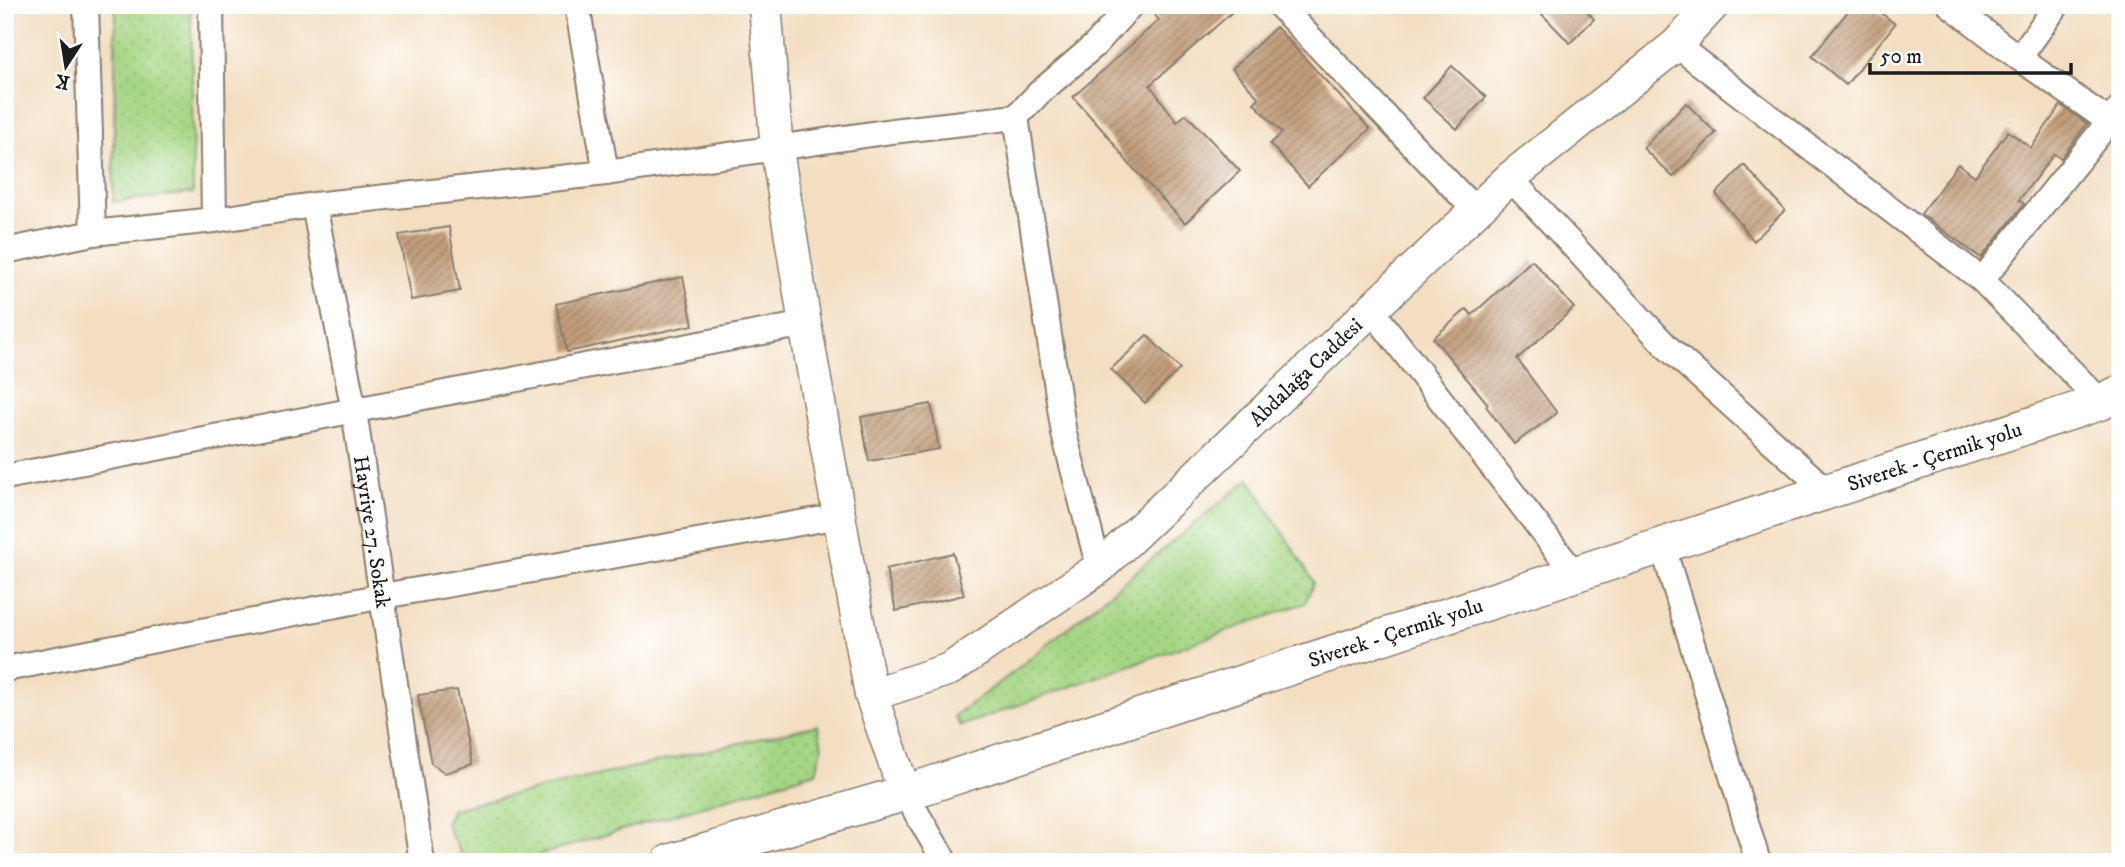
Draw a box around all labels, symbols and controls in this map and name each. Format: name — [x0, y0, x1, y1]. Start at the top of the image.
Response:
north arrow — [32, 32, 102, 102]
scale bar — [1870, 32, 2071, 76]
text: 50 m — [1880, 44, 1922, 70]
text: K — [53, 68, 72, 94]
street label: Abdalağa Caddesi — [1244, 313, 1368, 433]
street label: Siverek - Çermik yolu — [1844, 417, 2025, 498]
street label: Hayriye 27. Sokak — [347, 454, 396, 611]
street label: Siverek - Çermik yolu — [1305, 593, 1486, 674]

